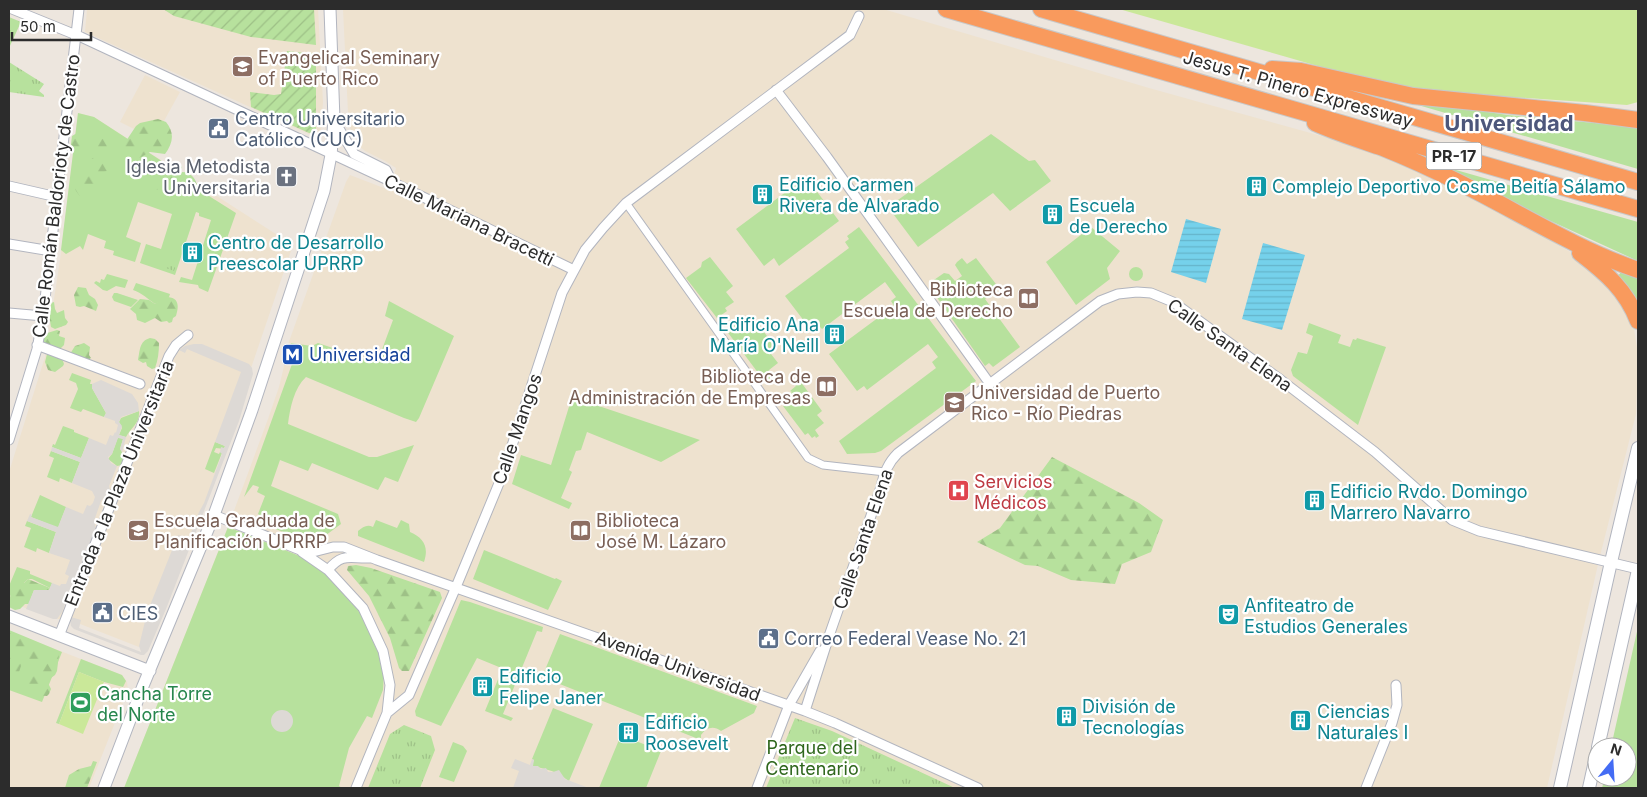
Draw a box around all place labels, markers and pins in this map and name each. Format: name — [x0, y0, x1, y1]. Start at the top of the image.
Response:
place label: Evangelical Seminary of Puerto Rico — [258, 47, 440, 89]
school or university icon: Evangelical Seminary of Puerto Rico — [230, 55, 254, 79]
place label: Centro Universitario Católico (CUC) — [235, 108, 405, 150]
public building icon: Centro Universitario Católico (CUC) — [207, 116, 231, 140]
place label: Iglesia Metodista Universitaria — [126, 156, 270, 198]
church icon: Iglesia Metodista Universitaria — [274, 164, 298, 188]
place label: Edificio Carmen Rivera de Alvarado — [779, 174, 939, 216]
building icon: Complejo Deportivo Cosme Beitía Sálamo — [1244, 174, 1268, 198]
place label: Complejo Deportivo Cosme Beitía Sálamo — [1272, 176, 1626, 197]
building icon: Edificio Carmen Rivera de Alvarado — [751, 182, 775, 206]
place label: Escuela de Derecho — [1069, 195, 1168, 237]
building icon: Escuela de Derecho — [1041, 203, 1065, 227]
place label: Centro de Desarrollo Preescolar UPRRP — [208, 232, 384, 274]
building icon: Centro de Desarrollo Preescolar UPRRP — [180, 240, 204, 264]
place label: Biblioteca Escuela de Derecho — [843, 279, 1013, 321]
library icon: Biblioteca Escuela de Derecho — [1017, 287, 1041, 311]
place label: Edificio Ana María O'Neill — [710, 314, 819, 356]
building icon: Edificio Ana María O'Neill — [823, 322, 847, 346]
metro station icon: Universidad — [281, 342, 305, 366]
place label: Universidad — [309, 344, 410, 365]
place label: Biblioteca de Administración de Empresas — [569, 366, 811, 408]
library icon: Biblioteca de Administración de Empresas — [815, 374, 839, 398]
place label: Universidad de Puerto Rico - Río Piedras — [971, 382, 1160, 424]
school or university icon: Universidad de Puerto Rico - Río Piedras — [943, 390, 967, 414]
place label: Servicios Médicos — [974, 471, 1053, 513]
hospital icon: Servicios Médicos — [946, 479, 970, 503]
place label: Edificio Rvdo. Domingo Marrero Navarro — [1330, 481, 1528, 523]
building icon: Edificio Rvdo. Domingo Marrero Navarro — [1302, 489, 1326, 513]
place label: Escuela Graduada de Planificación UPRRP — [154, 510, 335, 552]
place label: Biblioteca José M. Lázaro — [596, 510, 726, 552]
school or university icon: Escuela Graduada de Planificación UPRRP — [126, 518, 150, 542]
library icon: Biblioteca José M. Lázaro — [568, 518, 592, 542]
place label: Anfiteatro de Estudios Generales — [1244, 595, 1408, 637]
public building icon: CIES — [90, 601, 114, 625]
place label: CIES — [118, 603, 158, 624]
theatre icon: Anfiteatro de Estudios Generales — [1216, 603, 1240, 627]
public building icon: Correo Federal Vease No. 21 — [756, 626, 780, 650]
place label: Correo Federal Vease No. 21 — [784, 628, 1026, 649]
place label: Edificio Felipe Janer — [499, 666, 603, 708]
building icon: Edificio Felipe Janer — [471, 674, 495, 698]
place label: Cancha Torre del Norte — [97, 683, 212, 725]
sports icon: Cancha Torre del Norte — [69, 691, 93, 715]
place label: División de Tecnologías — [1082, 696, 1185, 738]
place label: Ciencias Naturales I — [1317, 701, 1408, 743]
building icon: División de Tecnologías — [1054, 704, 1078, 728]
building icon: Ciencias Naturales I — [1289, 709, 1313, 733]
place label: Edificio Roosevelt — [645, 712, 728, 754]
building icon: Edificio Roosevelt — [617, 720, 641, 744]

